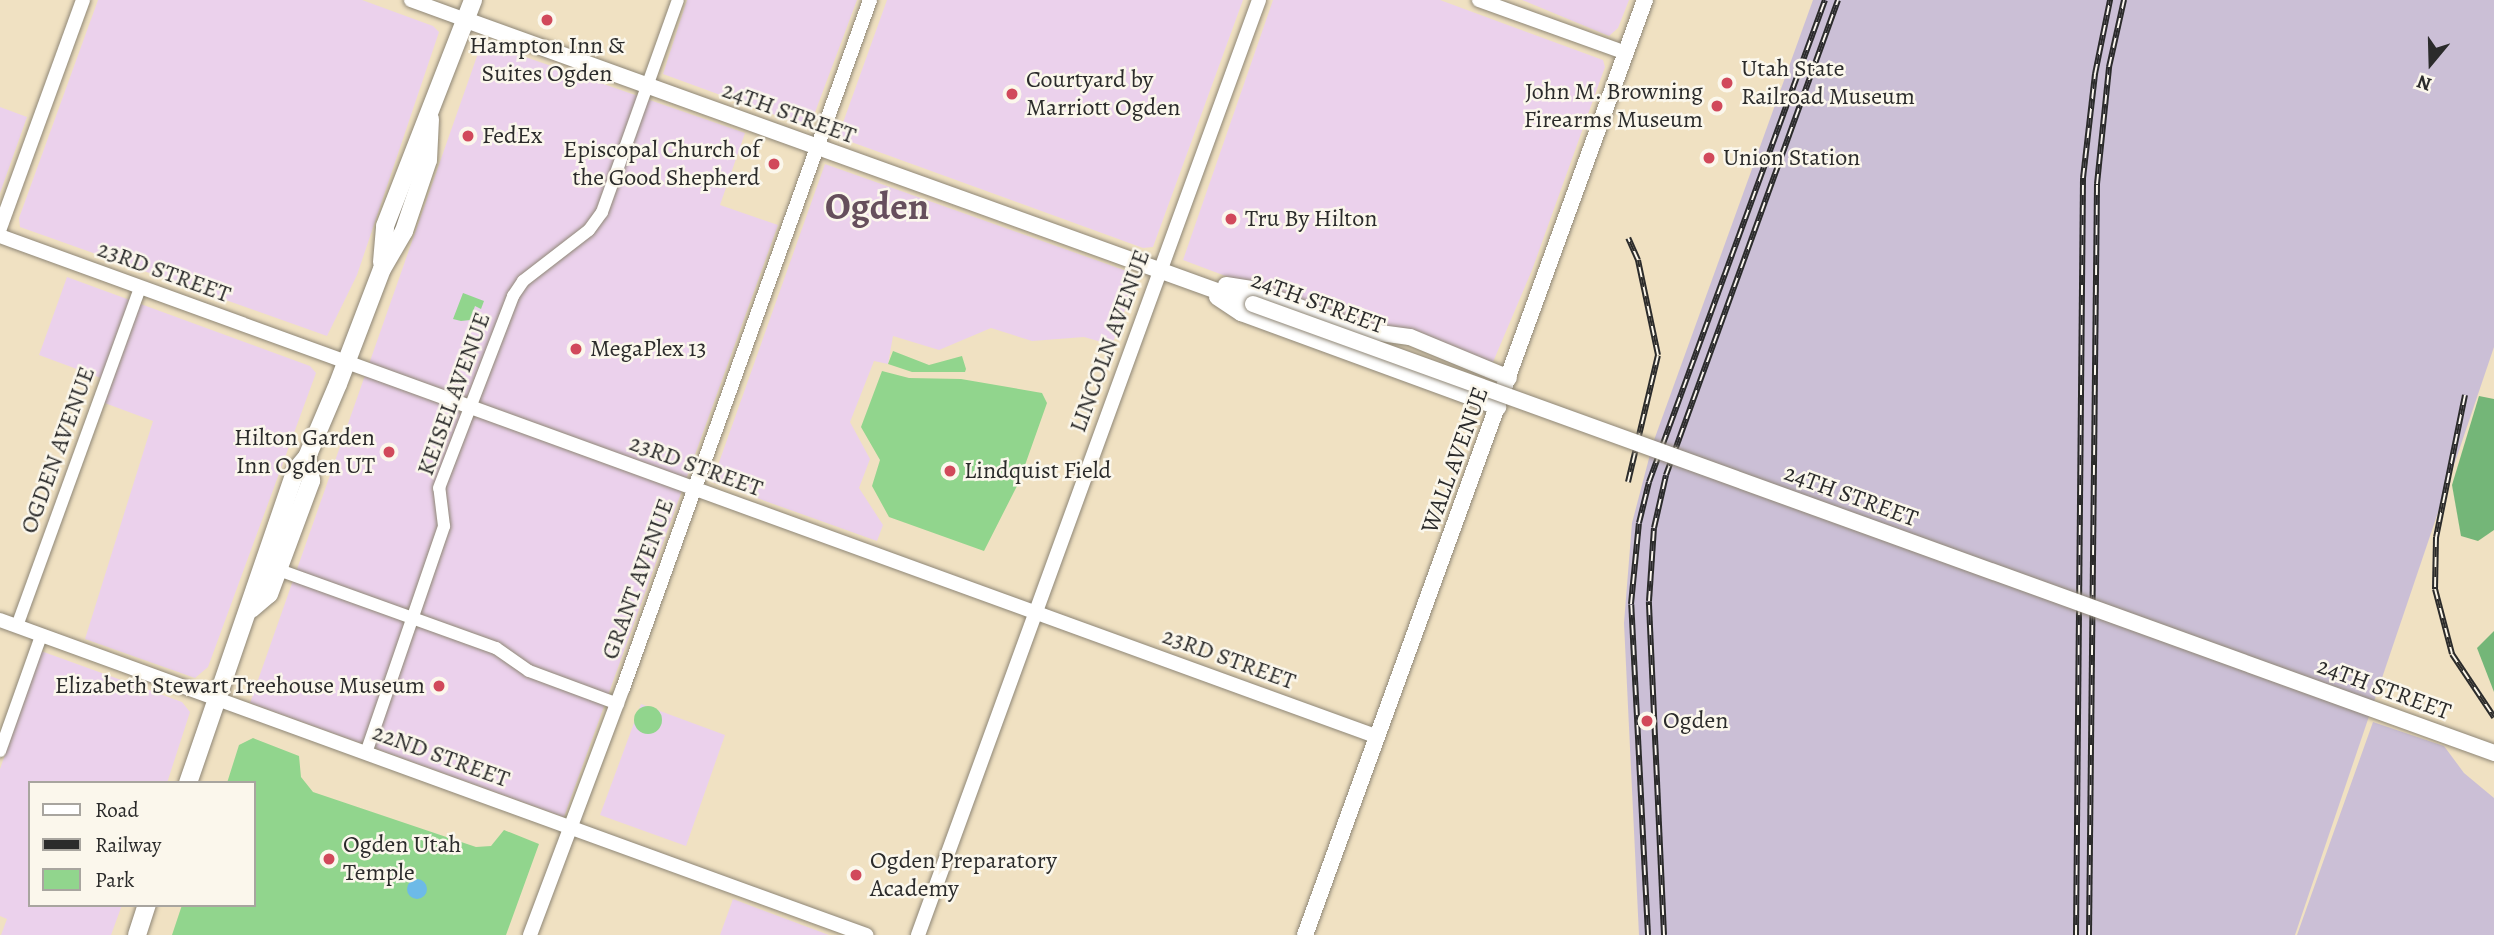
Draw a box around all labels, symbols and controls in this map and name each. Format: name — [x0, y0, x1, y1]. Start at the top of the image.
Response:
marker: Hampton Inn & Suites Ogden — [539, 12, 555, 28]
north arrow — [2396, 28, 2466, 98]
place label: Hampton Inn & Suites Ogden — [469, 32, 625, 88]
place label: Utah State Railroad Museum — [1741, 55, 1915, 111]
place label: Courtyard by Marriott Ogden — [1026, 66, 1180, 122]
text: N — [2413, 68, 2435, 97]
street label: 24TH STREET — [718, 75, 860, 151]
marker: Utah State Railroad Museum — [1719, 75, 1735, 91]
place label: John M. Browning Firearms Museum — [1524, 78, 1703, 134]
marker: Courtyard by Marriott Ogden — [1004, 86, 1020, 102]
marker: John M. Browning Firearms Museum — [1709, 98, 1725, 114]
place label: FedEx — [482, 122, 542, 150]
marker: FedEx — [460, 128, 476, 144]
place label: Episcopal Church of the Good Shepherd — [563, 136, 760, 192]
place label: Union Station — [1723, 144, 1860, 172]
marker: Union Station — [1701, 150, 1717, 166]
marker: Episcopal Church of the Good Shepherd — [766, 156, 782, 172]
district label: Ogden — [825, 184, 929, 230]
place label: Tru By Hilton — [1245, 205, 1377, 233]
marker: Tru By Hilton — [1223, 211, 1239, 227]
street label: 23RD STREET — [93, 235, 235, 309]
street label: LINCOLN AVENUE — [1064, 246, 1156, 436]
street label: 24TH STREET — [1247, 265, 1389, 341]
street label: KEISEL AVENUE — [411, 309, 497, 479]
place label: MegaPlex 13 — [590, 335, 706, 363]
marker: MegaPlex 13 — [568, 341, 584, 357]
street label: OGDEN AVENUE — [14, 363, 102, 537]
street label: WALL AVENUE — [1415, 383, 1495, 537]
place label: Hilton Garden Inn Ogden UT — [234, 424, 375, 480]
street label: 23RD STREET — [625, 429, 767, 503]
marker: Hilton Garden Inn Ogden UT — [381, 444, 397, 460]
place label: Lindquist Field — [964, 457, 1112, 485]
street label: 24TH STREET — [1780, 458, 1922, 534]
marker: Lindquist Field — [942, 463, 958, 479]
street label: GRANT AVENUE — [596, 495, 680, 663]
street label: 23RD STREET — [1158, 622, 1300, 696]
street label: 24TH STREET — [2313, 651, 2455, 727]
place label: Elizabeth Stewart Treehouse Museum — [55, 672, 425, 700]
marker: Elizabeth Stewart Treehouse Museum — [431, 678, 447, 694]
place label: Ogden — [1663, 707, 1728, 735]
marker: Ogden — [1637, 711, 1657, 731]
street label: 22ND STREET — [369, 718, 513, 794]
legend — [28, 781, 256, 907]
text: Road — [95, 796, 139, 824]
text: Railway — [95, 831, 161, 859]
place label: Ogden Utah Temple — [343, 831, 461, 887]
place label: Ogden Preparatory Academy — [870, 847, 1057, 903]
marker: Ogden Utah Temple — [321, 851, 337, 867]
text: Park — [95, 866, 134, 894]
marker: Ogden Preparatory Academy — [848, 867, 864, 883]

